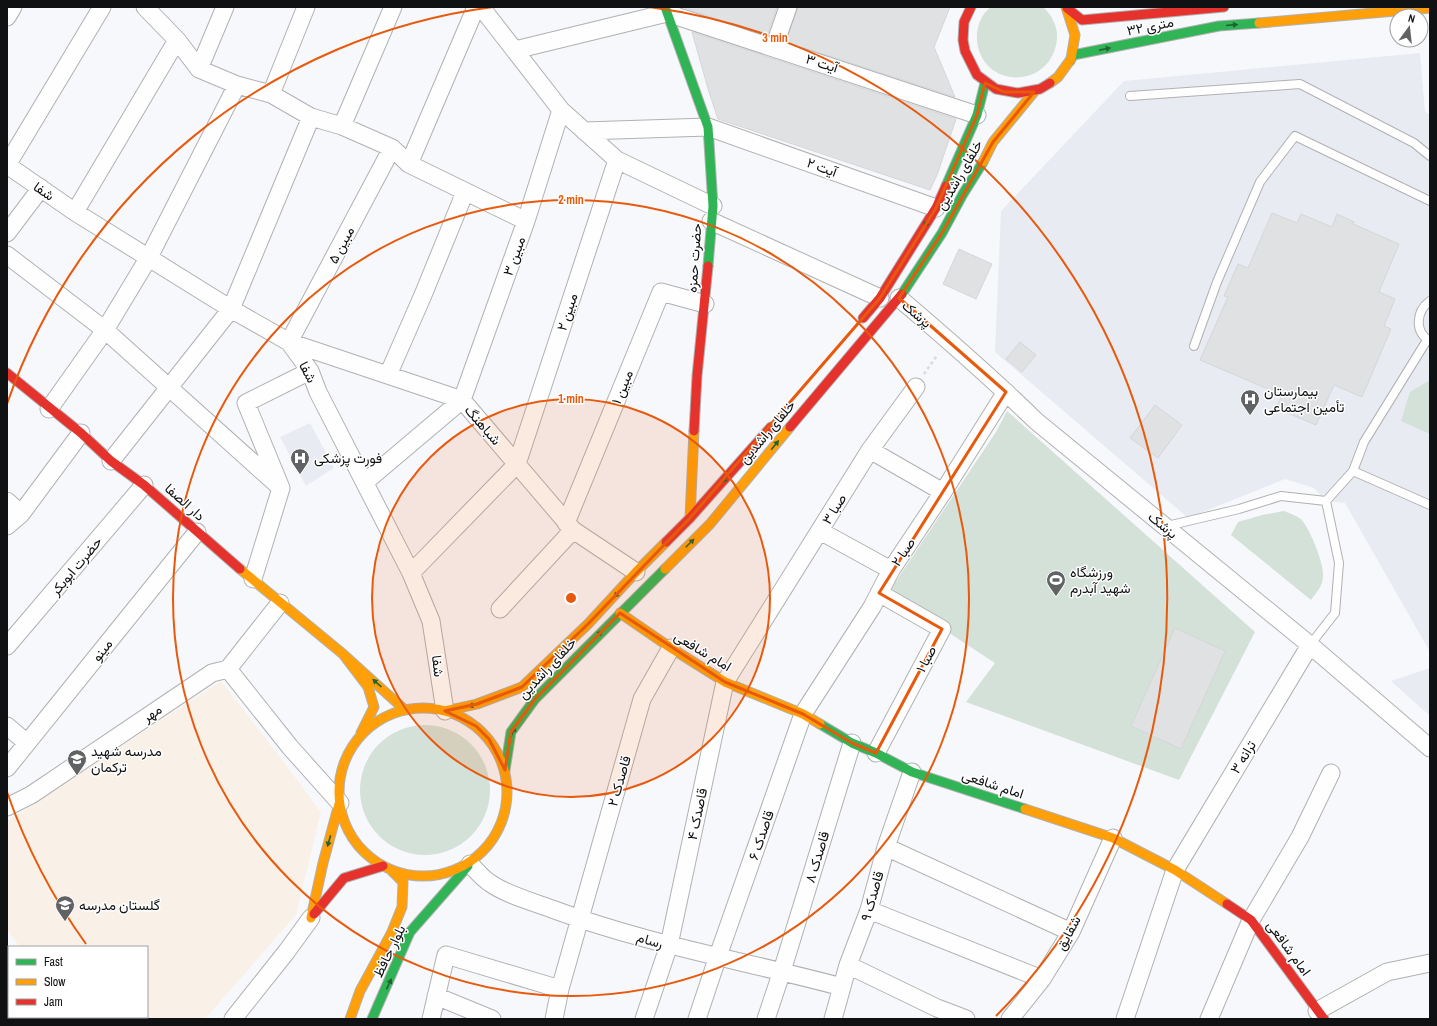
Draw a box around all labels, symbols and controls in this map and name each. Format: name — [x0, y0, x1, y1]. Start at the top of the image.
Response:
north arrow — [1389, 8, 1429, 48]
text: N — [1407, 11, 1417, 26]
street label: ۳۲ متری — [1125, 13, 1175, 39]
one-way arrow — [1226, 22, 1239, 29]
text: 3 min — [762, 30, 788, 46]
one-way arrow — [1099, 46, 1111, 52]
street label: آیت ۳ — [804, 49, 842, 77]
street label: خلفای راشدین — [932, 137, 986, 213]
street label: آیت ۲ — [804, 153, 841, 181]
street label: شفا — [30, 177, 58, 205]
text: 2 min — [558, 192, 584, 208]
one-way arrow — [923, 217, 931, 227]
street label: مبین ۵ — [324, 223, 358, 267]
street label: حضرت حمزه — [683, 223, 705, 293]
street label: مبین ۳ — [499, 234, 529, 278]
street label: مبین ۲ — [552, 291, 582, 333]
street label: پزشک — [898, 296, 936, 332]
street label: شفا — [295, 358, 321, 386]
street label: مبین ۱ — [607, 367, 637, 407]
place label: بیمارستان تأمین اجتماعی — [1264, 382, 1345, 416]
hospital icon: بیمارستان تأمین اجتماعی — [1239, 388, 1261, 416]
text: 1 min — [558, 391, 584, 407]
street label: خلفای راشدین — [735, 396, 799, 468]
street label: شباهنگ — [461, 401, 505, 449]
one-way arrow — [770, 440, 779, 450]
hospital icon: فورت پزشکی — [289, 447, 311, 475]
place label: فورت پزشکی — [314, 449, 382, 468]
one-way arrow — [721, 472, 730, 483]
street label: دار الصفا — [161, 479, 209, 525]
street label: صبا ۳ — [818, 490, 850, 528]
street label: پزشک — [1144, 507, 1182, 543]
street label: حضرت ابوبکر — [45, 533, 106, 600]
street label: صبا ۲ — [887, 534, 919, 570]
one-way arrow — [685, 539, 695, 548]
place label: ورزشگاه شهید آبدرم — [1070, 563, 1131, 597]
sports icon: ورزشگاه شهید آبدرم — [1045, 569, 1067, 597]
one-way arrow — [613, 588, 622, 598]
centre of rings — [564, 591, 578, 605]
street label: امام شافعی — [671, 627, 735, 675]
one-way arrow — [593, 630, 603, 640]
street label: خلفای راشدین — [514, 633, 580, 703]
street label: مینو — [88, 635, 116, 665]
street label: صبا ۱ — [912, 642, 941, 675]
street label: شفا — [428, 654, 448, 678]
one-way arrow — [371, 679, 382, 688]
street label: مهر — [138, 700, 165, 727]
one-way arrow — [467, 702, 480, 708]
one-way arrow — [510, 726, 516, 738]
street label: ترانه ۳ — [1226, 737, 1260, 777]
place label: مدرسه شهید ترکمان — [91, 742, 162, 776]
school or university icon: مدرسه شهید ترکمان — [66, 748, 88, 776]
street label: قاصدک ۲ — [603, 754, 635, 808]
street label: امام شافعی — [960, 766, 1026, 802]
street label: قاصدک ۴ — [683, 786, 711, 842]
street label: قاصدک ۶ — [744, 808, 778, 862]
street label: قاصدک ۸ — [801, 829, 833, 885]
one-way arrow — [326, 835, 332, 847]
street label: قاصدک ۹ — [856, 869, 888, 923]
school or university icon: گلستان مدرسه — [54, 894, 76, 922]
place label: گلستان مدرسه — [79, 896, 160, 914]
street label: شقایق — [1051, 913, 1085, 953]
street label: امام شافعی — [1263, 917, 1315, 979]
street label: بلوار حافظ — [369, 922, 409, 980]
street label: رسام — [635, 928, 666, 952]
legend — [8, 946, 148, 1018]
text: Fast — [44, 954, 63, 970]
text: Slow — [44, 974, 66, 990]
one-way arrow — [386, 978, 392, 989]
text: Jam — [44, 994, 63, 1010]

